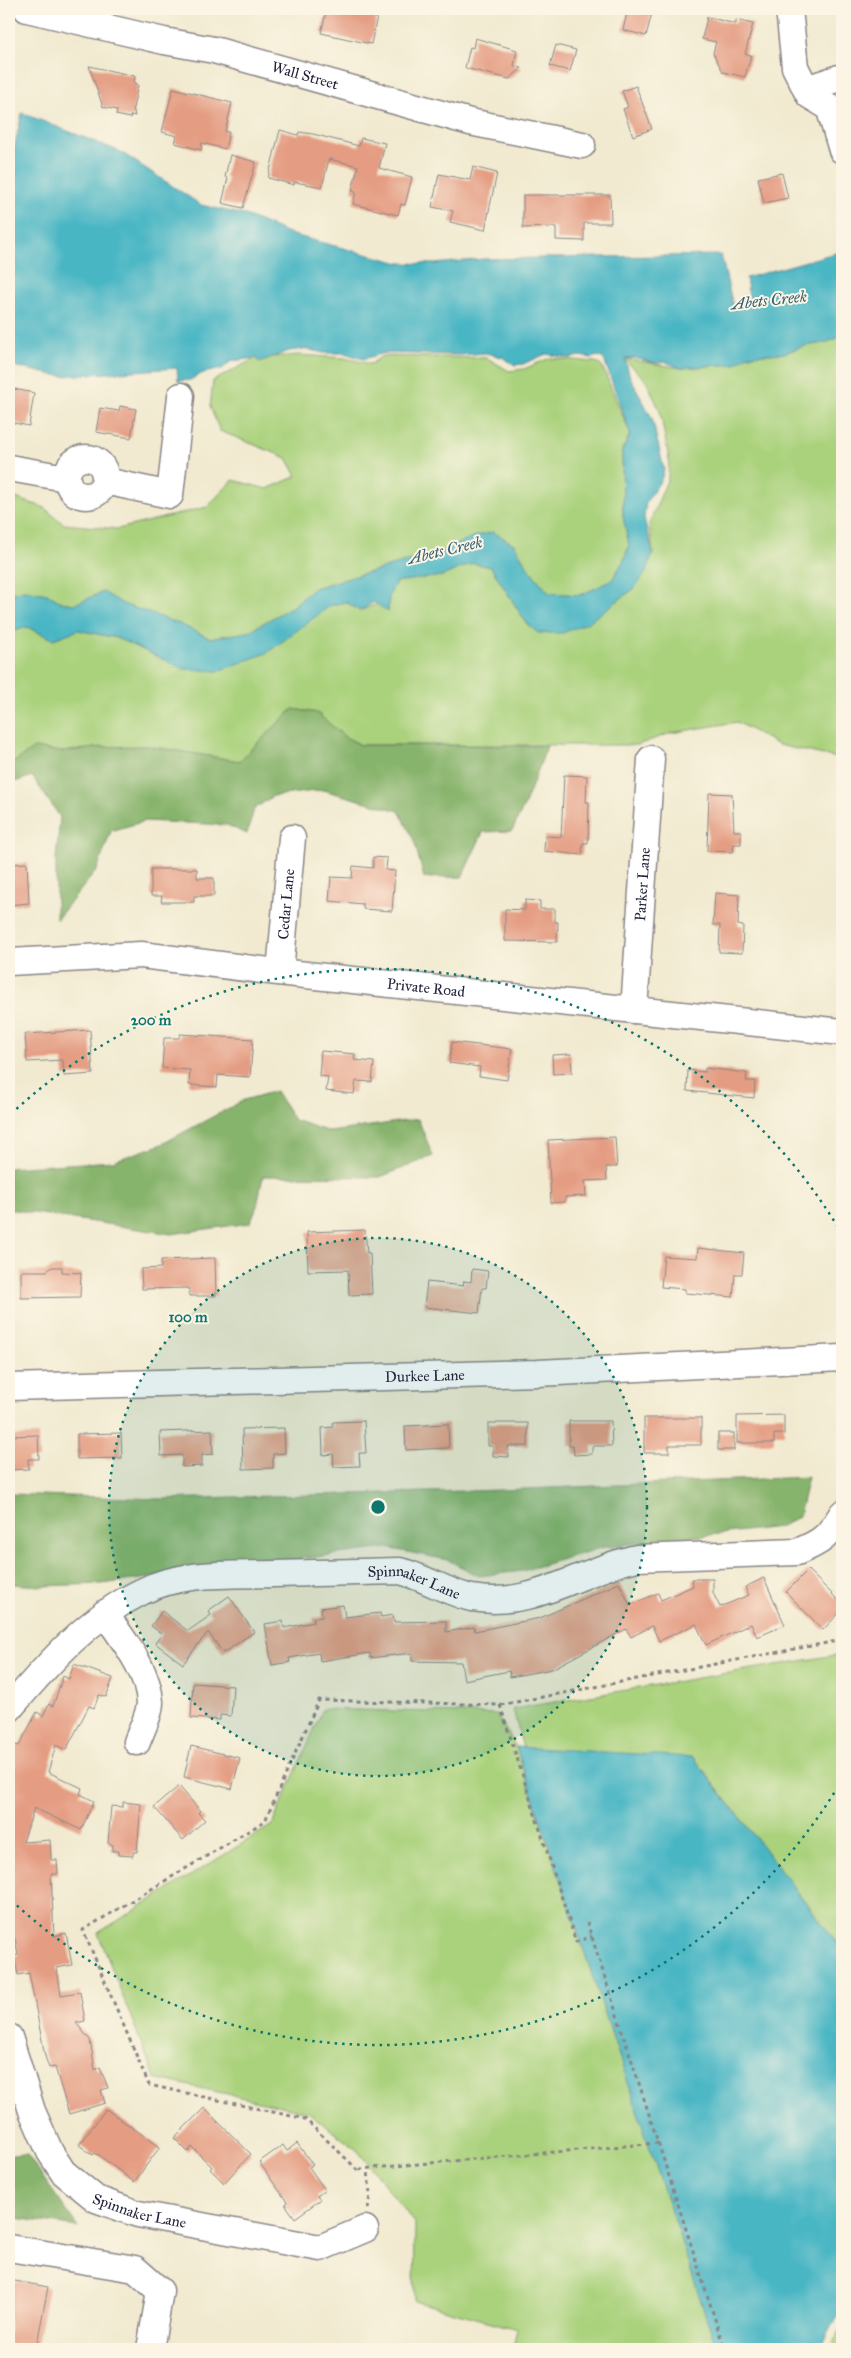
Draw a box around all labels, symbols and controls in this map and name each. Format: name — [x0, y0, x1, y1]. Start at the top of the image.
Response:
street label: Wall Street — [270, 58, 341, 94]
water label: Abets Creek — [728, 287, 808, 314]
water label: Abets Creek — [404, 532, 484, 568]
street label: Parker Lane — [631, 847, 654, 922]
street label: Cedar Lane — [274, 868, 298, 940]
street label: Private Road — [386, 975, 466, 1001]
text: 200 m — [131, 1011, 172, 1029]
text: 100 m — [168, 1308, 208, 1326]
street label: Durkee Lane — [385, 1366, 465, 1386]
centre of rings — [369, 1498, 387, 1516]
street label: Spinnaker Lane — [367, 1562, 463, 1603]
street label: Spinnaker Lane — [90, 2189, 188, 2232]

